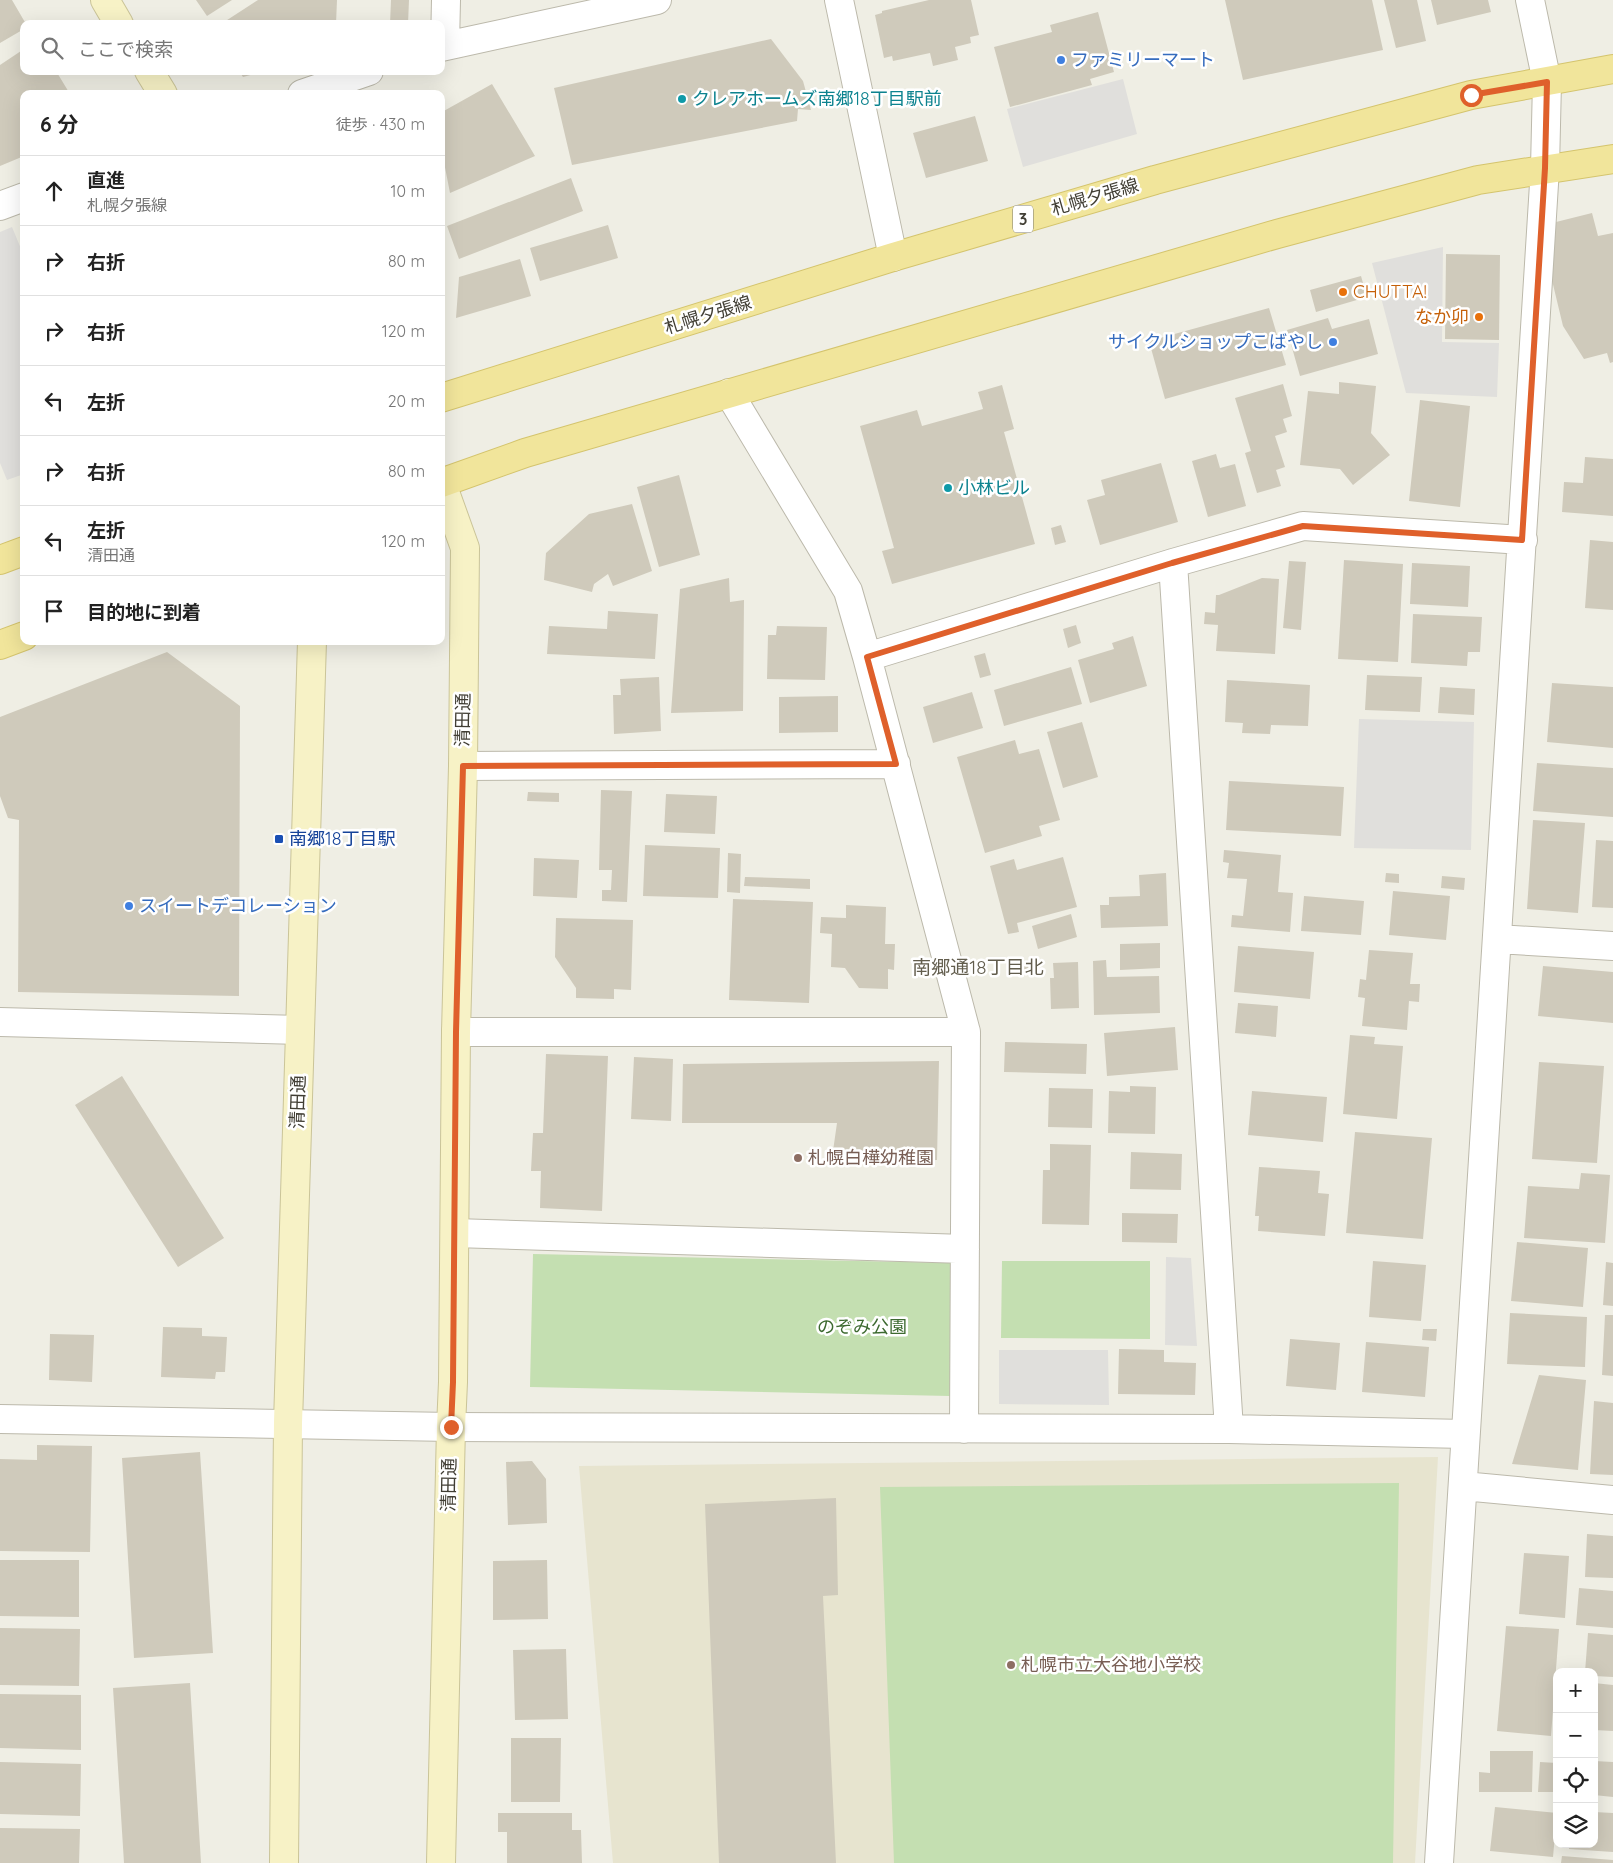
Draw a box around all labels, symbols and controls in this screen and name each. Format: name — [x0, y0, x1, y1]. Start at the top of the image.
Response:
search box — [20, 20, 445, 75]
icon: search — [38, 34, 66, 62]
text: ここで検索 — [78, 37, 173, 61]
place label: ファミリーマート — [1071, 48, 1215, 71]
marker: ファミリーマート — [1055, 54, 1067, 66]
route start — [1460, 84, 1483, 107]
place label: クレアホームズ南郷18丁目駅前 — [692, 87, 942, 110]
marker: クレアホームズ南郷18丁目駅前 — [676, 93, 688, 105]
text: 6 分 — [40, 111, 79, 137]
text: 徒歩 · 430 m — [336, 114, 425, 134]
text: 直進 — [87, 168, 125, 192]
street label: 札幌夕張線 — [1048, 173, 1141, 220]
icon: ahead — [40, 177, 68, 205]
text: 10 m — [391, 181, 425, 201]
text: 札幌夕張線 — [87, 195, 167, 215]
road number: 3 — [1013, 205, 1033, 232]
icon: right — [40, 247, 68, 275]
text: 右折 — [87, 250, 125, 274]
text: 80 m — [388, 251, 425, 271]
place label: CHUTTA! — [1353, 280, 1427, 303]
marker: CHUTTA! — [1337, 286, 1349, 298]
street label: 札幌夕張線 — [661, 290, 754, 339]
place label: なか卯 — [1415, 305, 1469, 328]
marker: なか卯 — [1473, 311, 1485, 323]
icon: right — [40, 317, 68, 345]
text: 右折 — [87, 320, 125, 344]
text: 120 m — [382, 321, 425, 341]
place label: サイクルショップこばやし — [1108, 330, 1323, 353]
marker: サイクルショップこばやし — [1327, 336, 1339, 348]
icon: left — [40, 387, 68, 415]
text: 左折 — [87, 390, 125, 414]
text: 20 m — [388, 391, 425, 411]
icon: right — [40, 457, 68, 485]
text: 右折 — [87, 460, 125, 484]
text: 80 m — [388, 461, 425, 481]
place label: 小林ビル — [958, 476, 1030, 499]
marker: 小林ビル — [942, 482, 954, 494]
text: 左折 — [87, 518, 125, 542]
icon: left — [40, 527, 68, 555]
text: 120 m — [382, 531, 425, 551]
text: 清田通 — [87, 545, 135, 565]
icon: arrive — [40, 597, 68, 625]
text: 目的地に到着 — [87, 600, 201, 624]
street label: 清田通 — [451, 693, 474, 747]
place label: 南郷18丁目駅 — [289, 827, 395, 850]
marker: 南郷18丁目駅 — [273, 833, 285, 845]
place label: スイートデコレーション — [139, 894, 337, 917]
marker: スイートデコレーション — [123, 900, 135, 912]
district label: 南郷通18丁目北 — [912, 955, 1044, 979]
street label: 清田通 — [285, 1075, 310, 1129]
place label: 札幌白樺幼稚園 — [808, 1146, 934, 1169]
marker: 札幌白樺幼稚園 — [792, 1152, 804, 1164]
park label: のぞみ公園 — [817, 1315, 907, 1338]
route end — [440, 1416, 463, 1439]
street label: 清田通 — [437, 1458, 460, 1512]
place label: 札幌市立大谷地小学校 — [1021, 1653, 1201, 1676]
marker: 札幌市立大谷地小学校 — [1005, 1659, 1017, 1671]
map controls — [1553, 1668, 1598, 1848]
button: + — [1553, 1668, 1598, 1713]
button: − — [1553, 1713, 1598, 1758]
button: locate — [1553, 1758, 1598, 1803]
button: layers — [1553, 1803, 1598, 1848]

